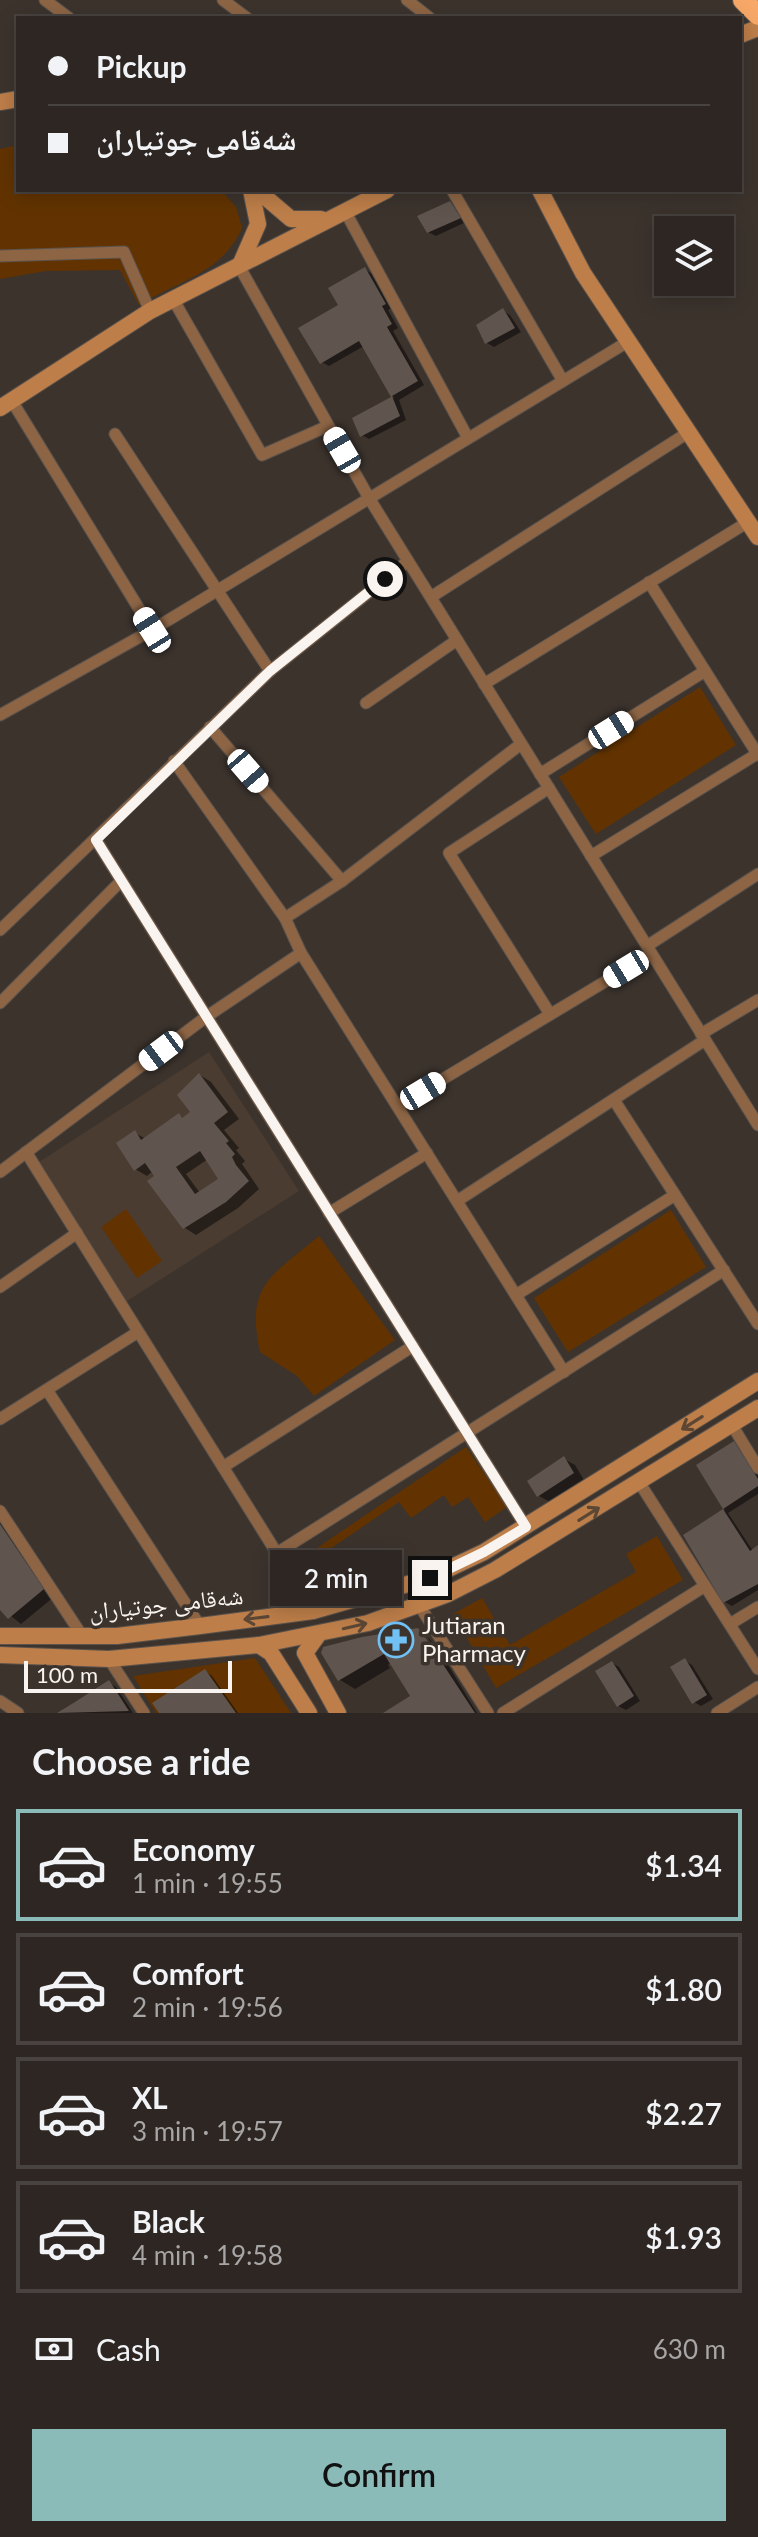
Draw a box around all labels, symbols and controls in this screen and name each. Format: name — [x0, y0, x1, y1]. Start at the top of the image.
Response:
text: Pickup — [96, 48, 187, 84]
text: شەقامی جوتیاران — [96, 120, 296, 156]
map controls — [654, 216, 734, 296]
button: layers — [654, 216, 734, 296]
car — [320, 423, 364, 477]
route start — [367, 561, 403, 597]
car — [129, 603, 175, 657]
car — [584, 707, 638, 753]
car — [223, 745, 273, 797]
car — [599, 946, 653, 992]
car — [135, 1027, 187, 1075]
car — [396, 1068, 450, 1114]
one-way arrow — [681, 1415, 704, 1431]
one-way arrow — [577, 1506, 599, 1523]
callout: 2 min — [270, 1550, 402, 1606]
route end — [412, 1560, 448, 1596]
text: 2 min — [304, 1562, 368, 1594]
street label: شەقامی جوتیاران — [87, 1580, 244, 1626]
place label: Jutiaran Pharmacy — [422, 1610, 527, 1667]
one-way arrow — [243, 1611, 270, 1626]
one-way arrow — [342, 1618, 368, 1633]
pharmacy icon: Jutiaran Pharmacy — [377, 1621, 415, 1659]
scale bar — [24, 1657, 232, 1693]
text: 100 m — [36, 1661, 98, 1688]
text: Choose a ride — [32, 1739, 251, 1783]
icon: car — [36, 1829, 108, 1901]
text: Economy — [132, 1831, 255, 1867]
text: $1.34 — [645, 1847, 722, 1883]
text: 1 min · 19:55 — [132, 1867, 283, 1899]
icon: car — [36, 1953, 108, 2025]
text: Comfort — [132, 1955, 244, 1991]
text: $1.80 — [645, 1971, 722, 2007]
text: 2 min · 19:56 — [132, 1991, 283, 2023]
icon: car — [36, 2077, 108, 2149]
text: XL — [132, 2079, 168, 2115]
text: $2.27 — [645, 2095, 722, 2131]
text: 3 min · 19:57 — [132, 2115, 283, 2147]
icon: car — [36, 2201, 108, 2273]
text: Black — [132, 2203, 205, 2239]
text: $1.93 — [645, 2219, 722, 2255]
text: 4 min · 19:58 — [132, 2239, 283, 2271]
icon: cash — [32, 2327, 76, 2371]
text: Cash — [96, 2331, 161, 2367]
text: 630 m — [653, 2333, 726, 2365]
button: Confirm — [32, 2429, 726, 2521]

